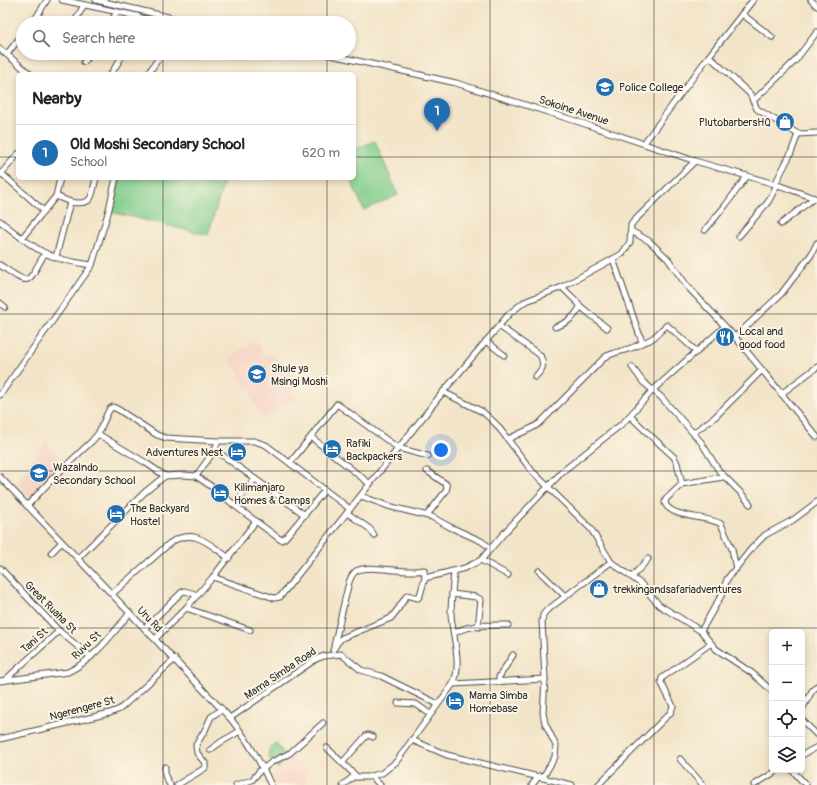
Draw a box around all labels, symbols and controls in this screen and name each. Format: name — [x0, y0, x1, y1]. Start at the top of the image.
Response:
search box — [16, 16, 356, 60]
icon: search — [30, 27, 52, 49]
text: Search here — [62, 29, 135, 48]
school or university icon: Police College — [594, 76, 616, 98]
place label: Police College — [619, 81, 684, 94]
text: Nearby — [32, 88, 81, 109]
street label: Sokoine Avenue — [537, 93, 611, 128]
pin: 1 — [424, 98, 450, 131]
shop icon: PlutobarbersHQ — [774, 111, 796, 133]
place label: PlutobarbersHQ — [699, 116, 771, 129]
text: Old Moshi Secondary School — [70, 135, 245, 154]
text: 1 — [42, 145, 48, 161]
text: 620 m — [302, 145, 340, 161]
text: School — [70, 154, 107, 170]
place label: Local and good food — [739, 325, 785, 351]
restaurant icon: Local and good food — [714, 326, 736, 348]
place label: Shule ya Msingi Moshi — [271, 362, 328, 388]
school or university icon: Shule ya Msingi Moshi — [246, 363, 268, 385]
place label: Rafiki Backpackers — [346, 437, 402, 463]
hotel icon: Rafiki Backpackers — [321, 438, 343, 460]
your location — [431, 440, 451, 460]
hotel icon: Adventures Nest — [226, 441, 248, 463]
place label: Adventures Nest — [146, 446, 224, 459]
place label: Wazalndo Secondary School — [53, 461, 136, 487]
school or university icon: Wazalndo Secondary School — [28, 462, 50, 484]
place label: Kilimanjaro Homes & Camps — [234, 481, 310, 507]
hotel icon: Kilimanjaro Homes & Camps — [209, 482, 231, 504]
place label: The Backyard Hostel — [130, 502, 190, 528]
hotel icon: The Backyard Hostel — [105, 503, 127, 525]
shop icon: trekkingandsafariadventures — [588, 578, 610, 600]
street label: Great Ruaha St — [22, 579, 80, 637]
place label: trekkingandsafariadventures — [612, 583, 742, 596]
street label: Uru Rd — [134, 604, 165, 635]
street label: Tani St — [18, 625, 51, 656]
street label: Ruvu St — [69, 628, 104, 662]
map controls — [769, 629, 805, 773]
button: + — [769, 629, 805, 665]
street label: Mama Simba Road — [242, 645, 319, 702]
button: − — [769, 665, 805, 701]
place label: Mama Simba Homebase — [469, 689, 528, 715]
hotel icon: Mama Simba Homebase — [444, 690, 466, 712]
street label: Ngerengere St — [48, 693, 117, 723]
button: locate — [769, 701, 805, 737]
button: layers — [769, 737, 805, 773]

